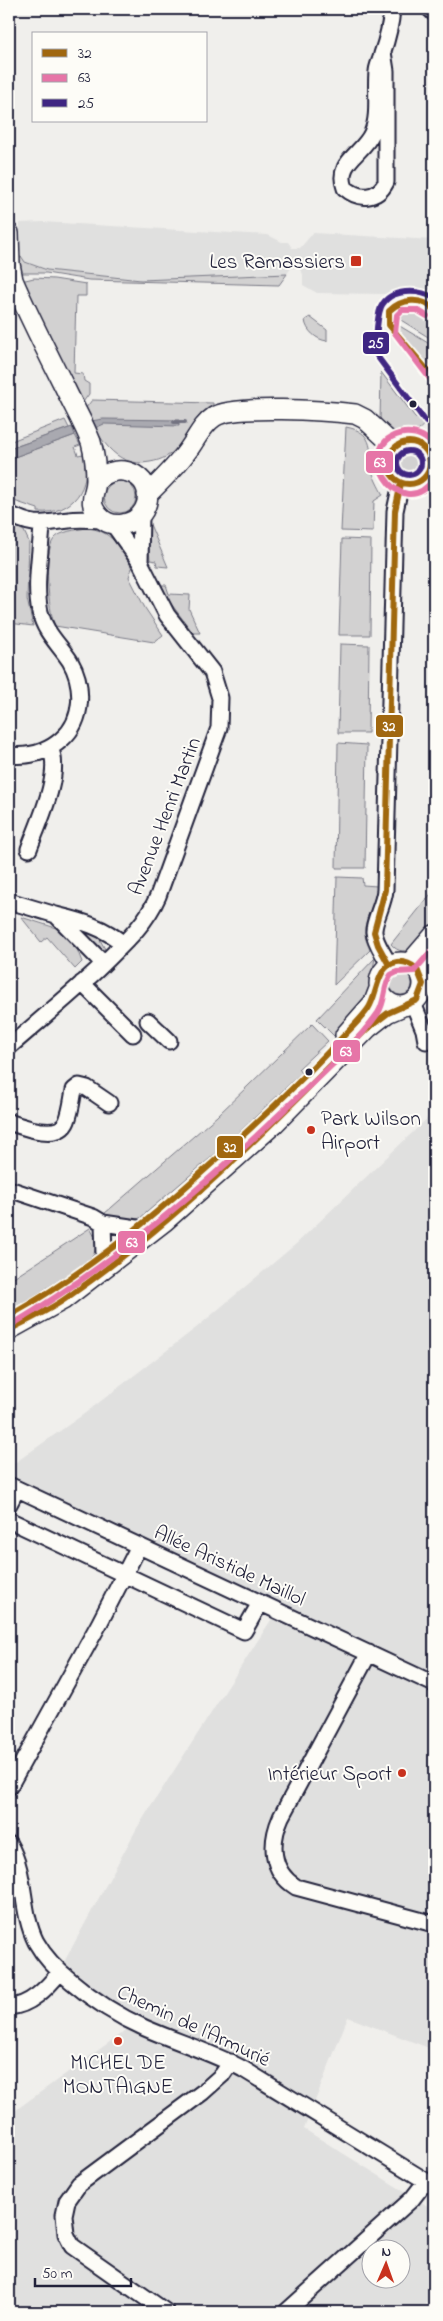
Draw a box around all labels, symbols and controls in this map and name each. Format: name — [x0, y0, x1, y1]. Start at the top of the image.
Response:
legend — [32, 32, 208, 122]
text: 32 — [78, 43, 92, 65]
text: 63 — [78, 67, 91, 89]
text: 25 — [78, 93, 94, 115]
place label: Les Ramassiers — [210, 248, 345, 278]
marker: Les Ramassiers — [349, 254, 363, 268]
line badge: 25 — [362, 331, 390, 355]
text: 25 — [368, 334, 383, 355]
unlabelled marker — [408, 399, 418, 409]
line badge: 63 — [365, 450, 394, 474]
text: 63 — [373, 453, 386, 474]
line badge: 32 — [375, 714, 404, 738]
text: 32 — [382, 717, 395, 738]
street label: Avenue Henri Martin — [122, 733, 210, 900]
line badge: 63 — [332, 1039, 361, 1063]
text: 63 — [339, 1042, 352, 1063]
unlabelled marker — [304, 1067, 314, 1077]
place label: Park Wilson Airport — [321, 1105, 421, 1159]
marker: Park Wilson Airport — [305, 1124, 317, 1136]
line badge: 32 — [216, 1135, 244, 1159]
text: 32 — [223, 1138, 236, 1159]
line badge: 63 — [117, 1230, 146, 1254]
text: 63 — [125, 1233, 138, 1254]
street label: Allée Aristide Maillol — [148, 1519, 310, 1615]
place label: Intérieur Sport — [267, 1760, 392, 1790]
marker: Intérieur Sport — [396, 1767, 408, 1779]
street label: Chemin de l'Armurié — [112, 1978, 275, 2076]
marker: MICHEL DE MONTAIGNE — [112, 2035, 124, 2047]
place label: MICHEL DE MONTAIGNE — [63, 2049, 173, 2103]
north arrow — [360, 2238, 410, 2288]
text: N — [381, 2242, 391, 2263]
scale bar — [35, 2256, 131, 2288]
text: 50 m — [42, 2263, 73, 2285]

